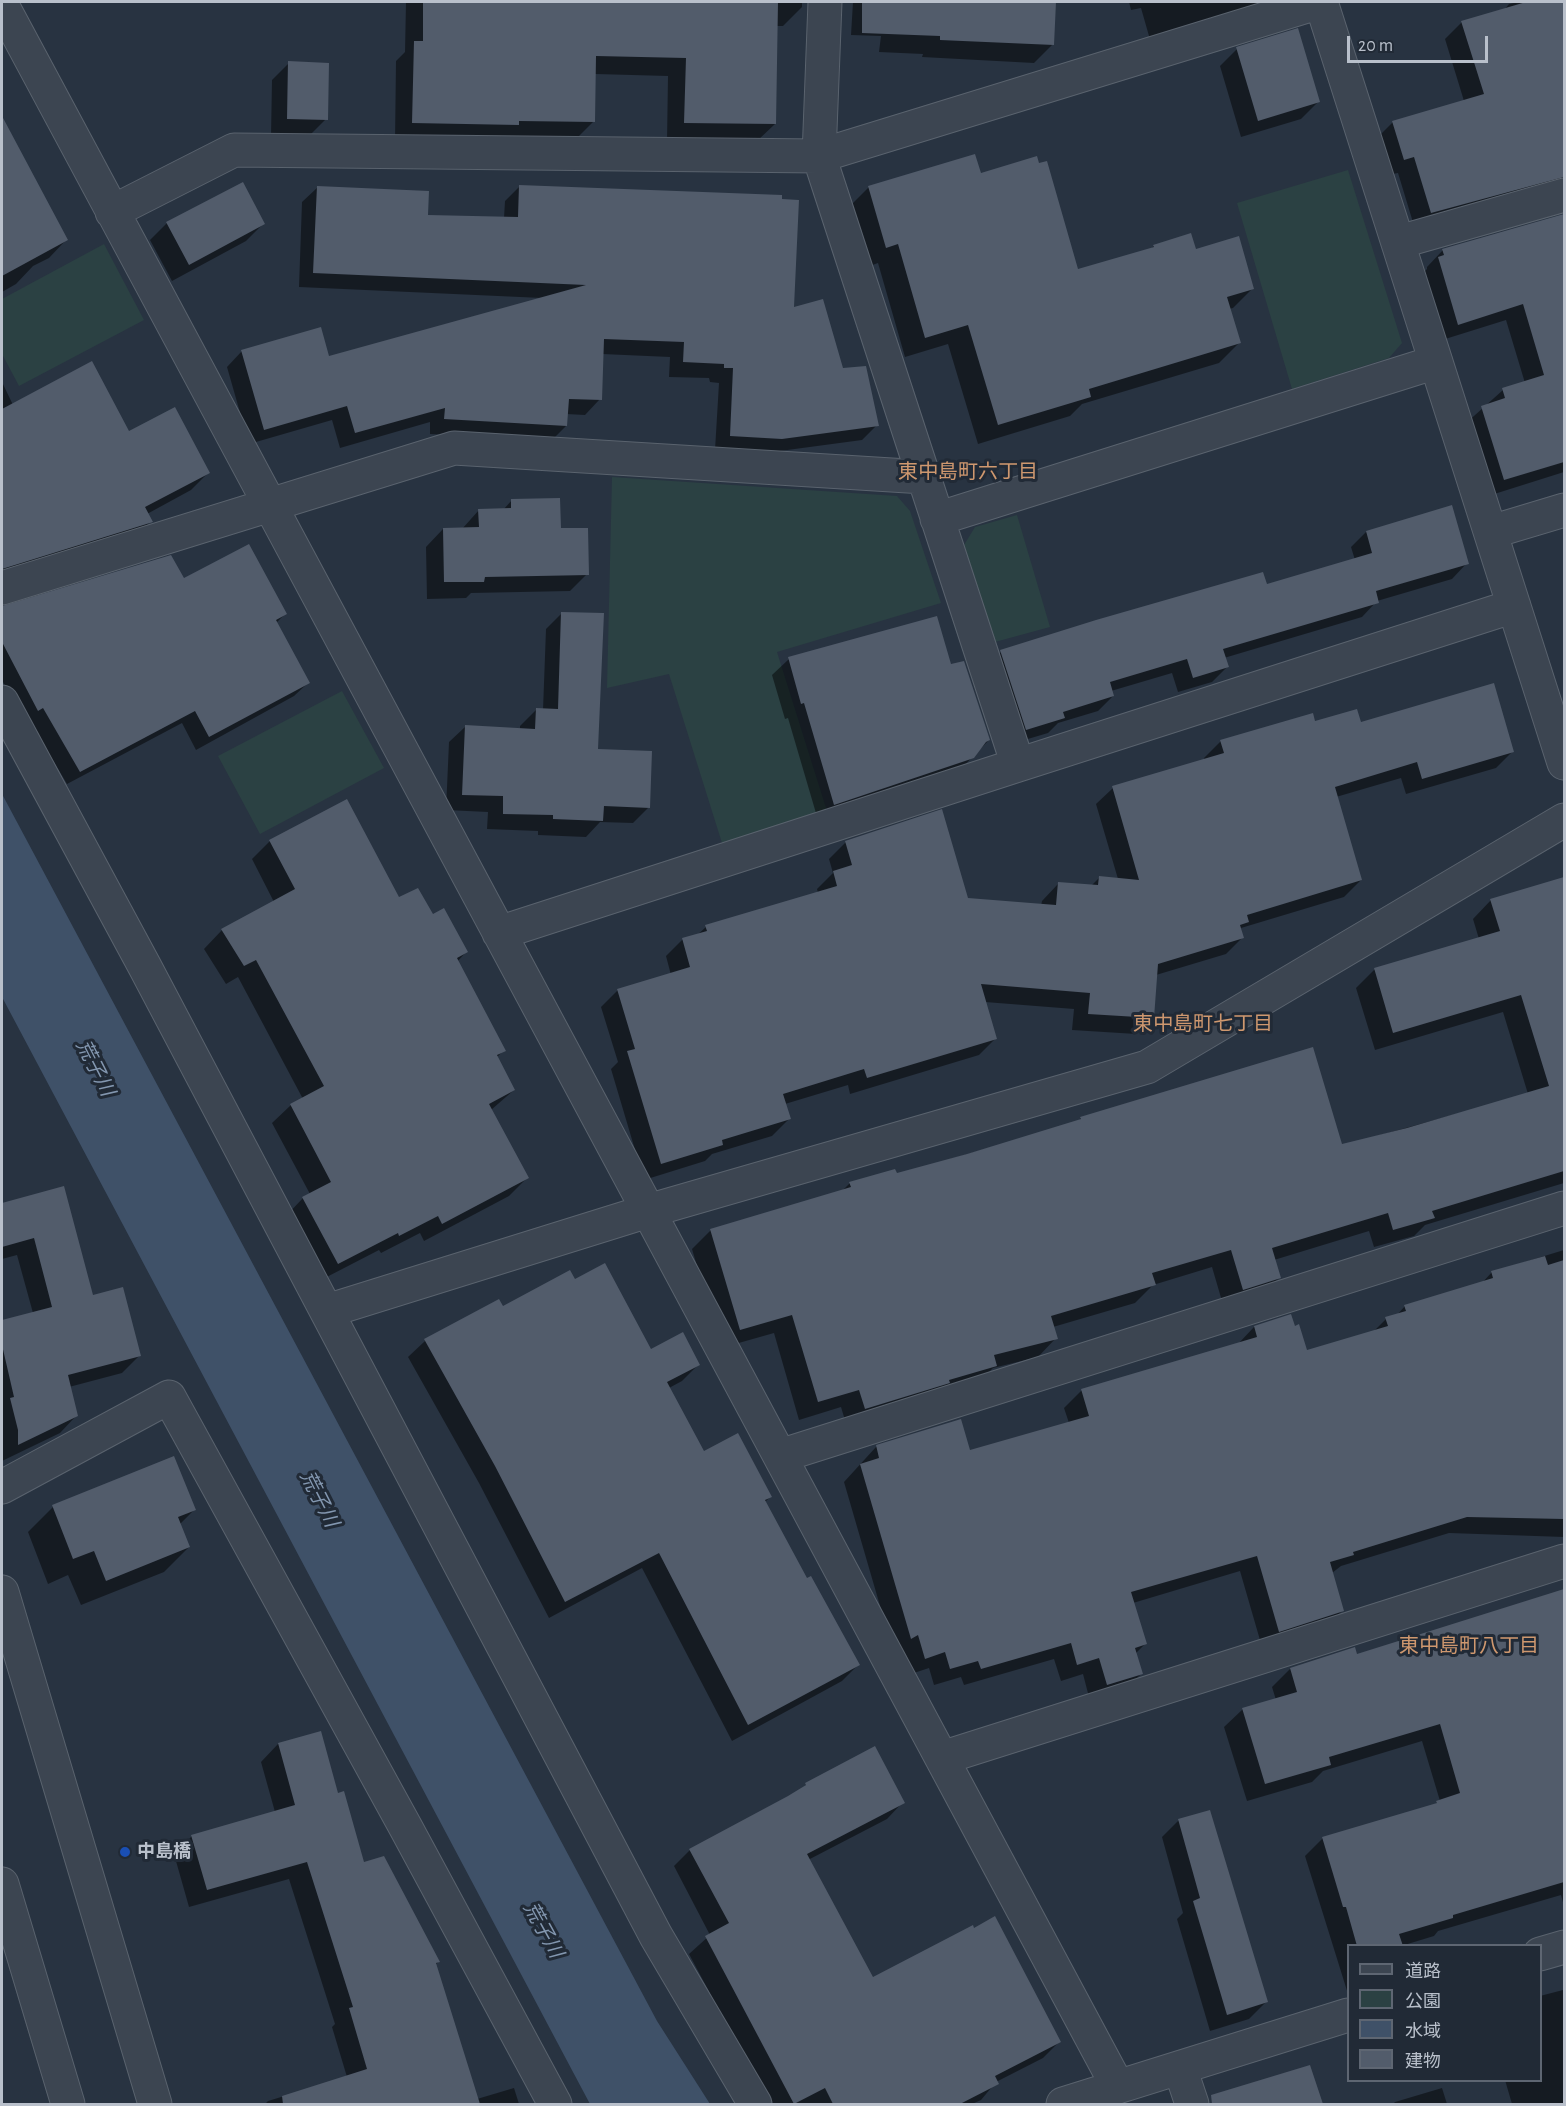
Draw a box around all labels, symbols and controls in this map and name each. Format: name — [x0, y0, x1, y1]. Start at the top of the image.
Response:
scale bar — [1350, 24, 1491, 62]
text: 20 m — [1358, 37, 1393, 55]
district label: 東中島町六丁目 — [898, 460, 1038, 484]
district label: 東中島町七丁目 — [1133, 1012, 1273, 1036]
water label: 荒子川 — [71, 1036, 119, 1100]
water label: 荒子川 — [295, 1467, 343, 1531]
district label: 東中島町八丁目 — [1399, 1634, 1539, 1658]
place label: 中島橋 — [137, 1841, 191, 1863]
marker: 中島橋 — [118, 1845, 132, 1859]
water label: 荒子川 — [518, 1898, 568, 1962]
legend — [1347, 1944, 1542, 2082]
text: 道路 — [1405, 1963, 1441, 1981]
text: 公園 — [1405, 1993, 1441, 2011]
text: 水域 — [1405, 2023, 1441, 2041]
text: 建物 — [1405, 2053, 1441, 2071]

